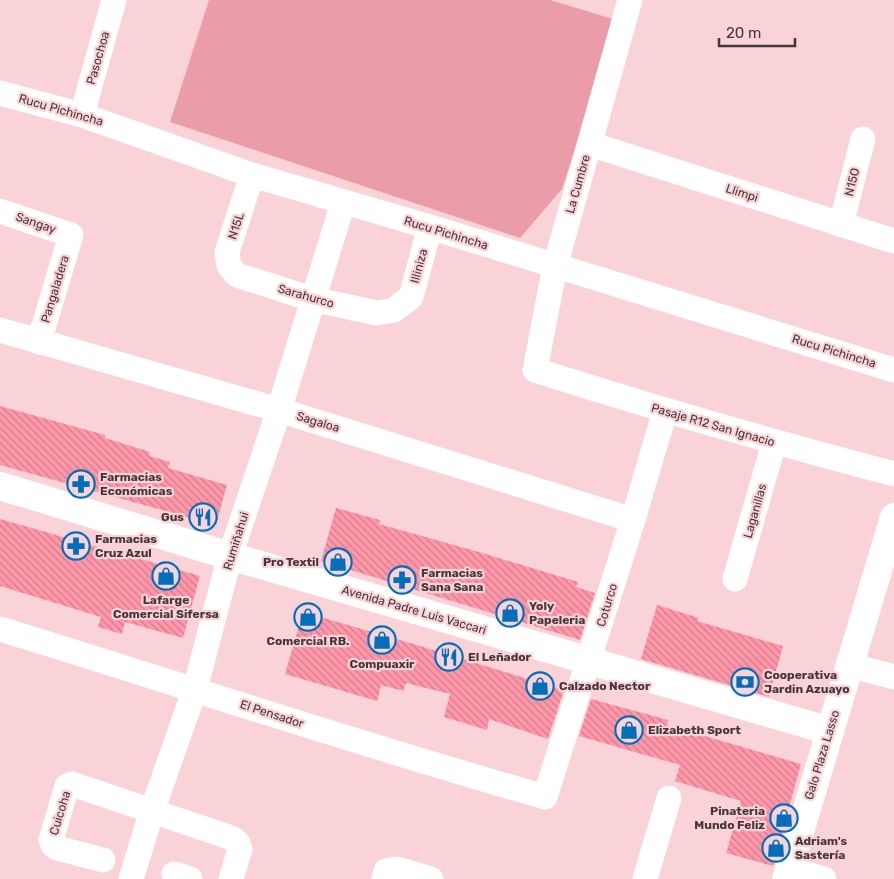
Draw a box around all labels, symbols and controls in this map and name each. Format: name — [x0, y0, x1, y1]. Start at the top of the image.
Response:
scale bar — [719, 15, 795, 47]
text: 20 m — [726, 24, 761, 42]
street label: Pasochoa — [84, 30, 112, 86]
street label: Rucu Pichincha — [17, 91, 105, 129]
street label: La Cumbre — [563, 153, 593, 215]
street label: N15O — [842, 166, 862, 198]
street label: Llimpi — [724, 181, 760, 205]
street label: Sangay — [14, 210, 58, 237]
street label: N15L — [225, 211, 247, 241]
street label: Rucu Pichincha — [402, 214, 490, 252]
street label: Illiniza — [408, 247, 430, 285]
street label: Pangaladera — [38, 254, 72, 324]
street label: Sarahurco — [276, 281, 336, 311]
street label: Rucu Pichincha — [790, 332, 878, 370]
street label: Pasaje R12 San Ignacio — [650, 401, 776, 449]
street label: Sagaloa — [295, 409, 341, 435]
pharmacy icon: Farmacias Económicas — [66, 469, 96, 499]
place label: Farmacias Económicas — [100, 470, 173, 498]
street label: Laganillas — [741, 482, 769, 540]
restaurant icon: Gus — [188, 502, 218, 532]
place label: Gus — [161, 510, 184, 524]
street label: Rumiñahui — [221, 510, 251, 572]
pharmacy icon: Farmacias Cruz Azul — [61, 531, 91, 561]
place label: Farmacias Cruz Azul — [95, 532, 157, 560]
shop icon: Pro Textil — [323, 547, 353, 577]
place label: Pro Textil — [263, 555, 319, 569]
shop icon: Lafarge Comercial Sifersa — [151, 561, 181, 591]
pharmacy icon: Farmacias Sana Sana — [387, 565, 417, 595]
place label: Farmacias Sana Sana — [421, 566, 483, 594]
street label: Coturco — [594, 581, 620, 628]
street label: Avenida Padre Luis Vaccari — [340, 583, 488, 637]
place label: Lafarge Comercial Sifersa — [113, 593, 219, 621]
shop icon: Yoly Papeleria — [495, 598, 525, 628]
place label: Yoly Papeleria — [529, 599, 585, 627]
shop icon: Comercial RB. — [293, 602, 323, 632]
shop icon: Compuaxir — [367, 625, 397, 655]
place label: Comercial RB. — [267, 634, 349, 648]
restaurant icon: El Leñador — [434, 642, 464, 672]
place label: El Leñador — [468, 650, 532, 664]
place label: Compuaxir — [349, 657, 415, 671]
bank icon: Cooperativa Jardin Azuayo — [730, 667, 760, 697]
place label: Cooperativa Jardin Azuayo — [764, 668, 850, 696]
shop icon: Calzado Nector — [525, 671, 555, 701]
place label: Calzado Nector — [559, 679, 651, 693]
street label: El Pensador — [238, 697, 306, 731]
street label: Galo Plaza Lasso — [802, 708, 842, 801]
shop icon: Elizabeth Sport — [614, 715, 644, 745]
place label: Elizabeth Sport — [648, 723, 741, 737]
street label: Cuicoha — [47, 789, 73, 837]
shop icon: Pinateria Mundo Feliz — [769, 803, 799, 833]
place label: Pinateria Mundo Feliz — [694, 804, 765, 832]
shop icon: Adriam's Sastería — [761, 833, 791, 863]
place label: Adriam's Sastería — [795, 834, 847, 862]

